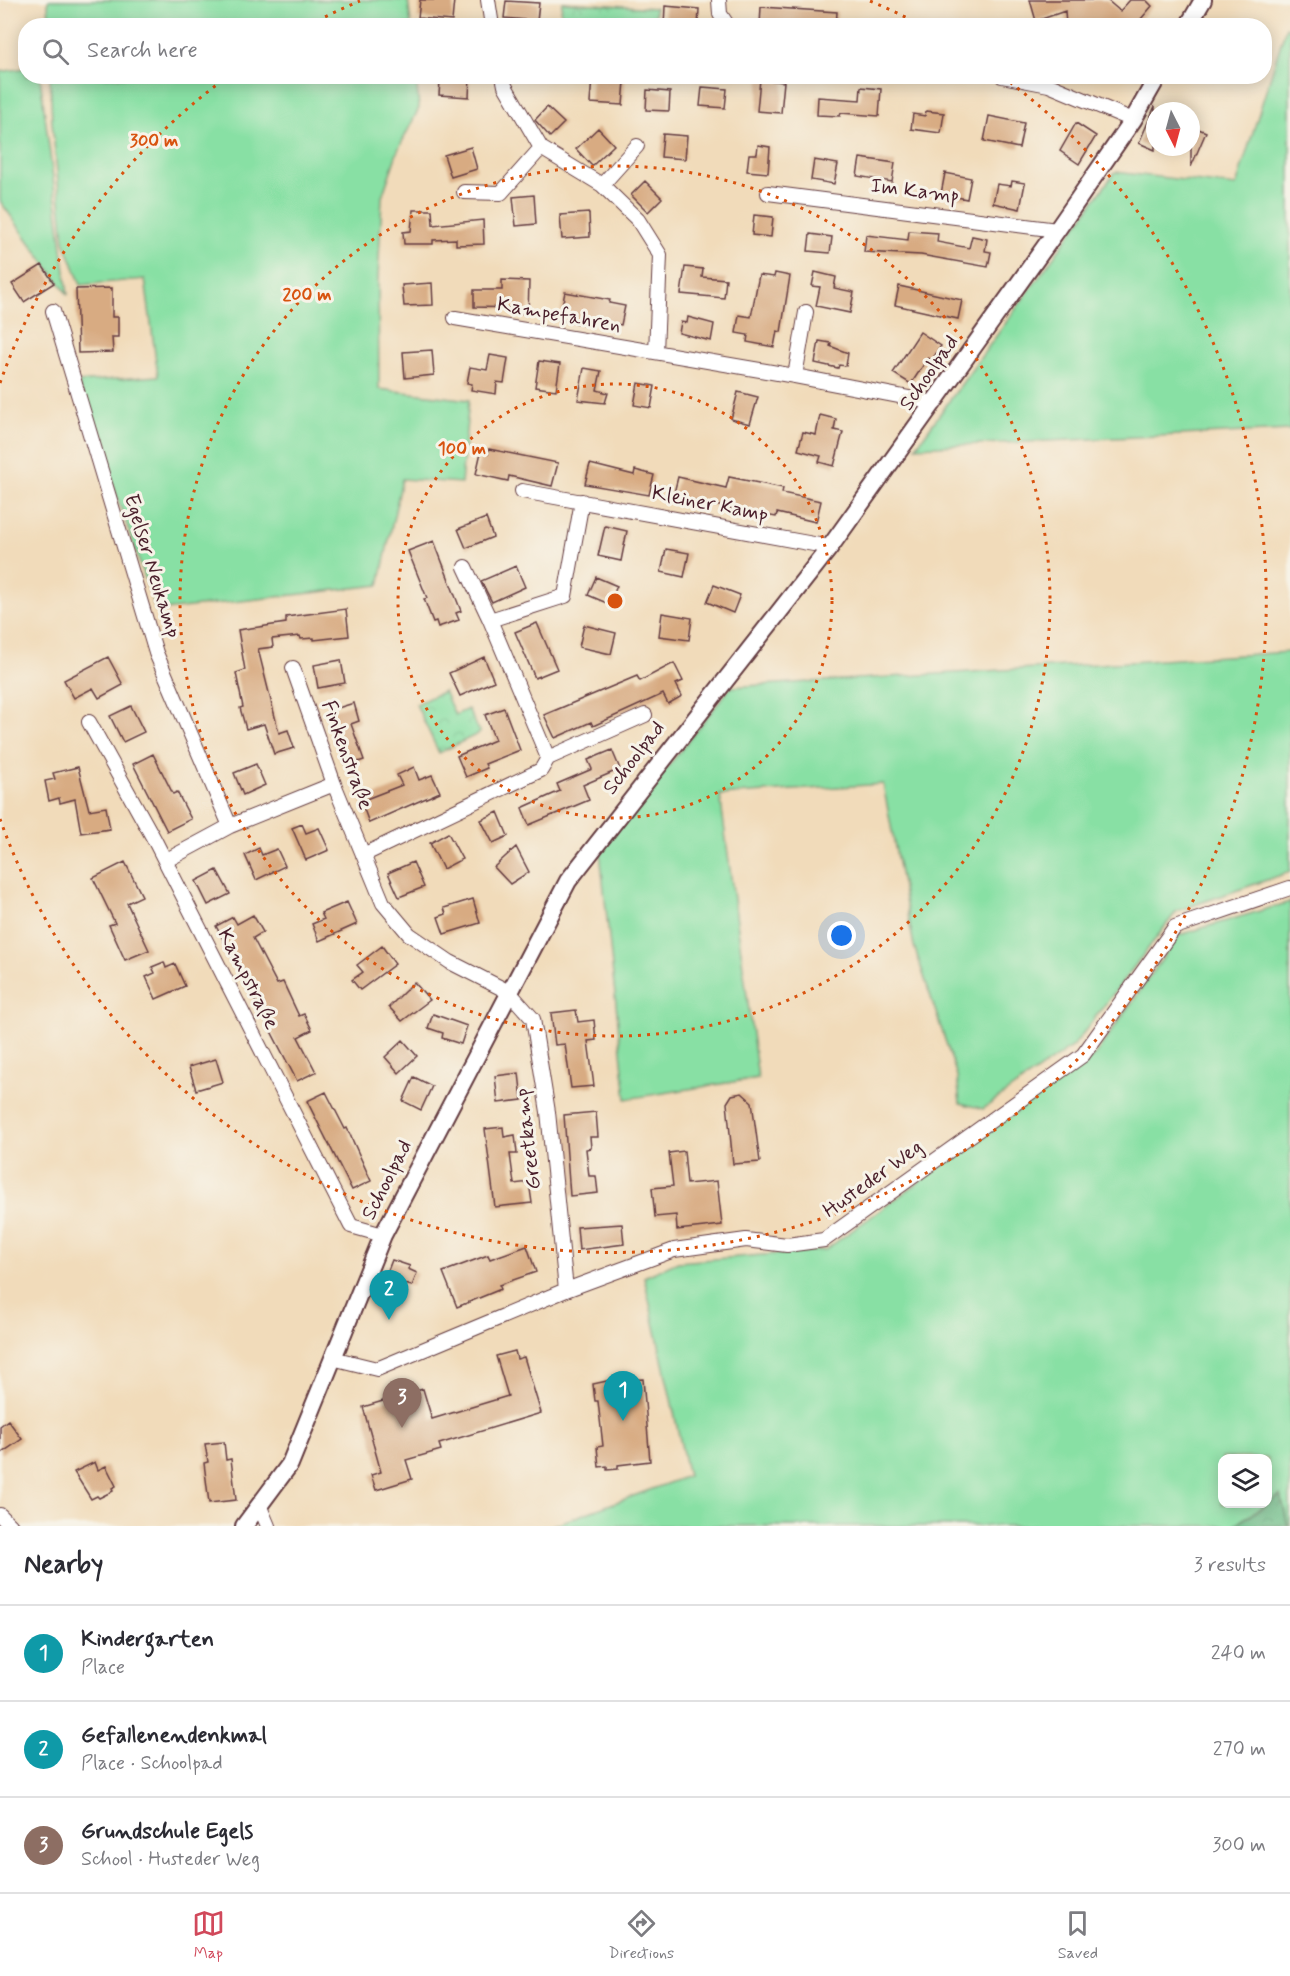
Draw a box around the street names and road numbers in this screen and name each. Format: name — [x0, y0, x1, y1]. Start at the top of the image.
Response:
street label: Im Kamp — [869, 172, 961, 210]
street label: Kampefahren — [495, 290, 623, 340]
street label: Schoolpad — [893, 330, 965, 416]
street label: Kleiner Kamp — [649, 479, 771, 529]
street label: Egelser Neukamp — [117, 491, 187, 641]
street label: Finkenstraße — [314, 697, 380, 813]
street label: Schoolpad — [596, 715, 672, 801]
street label: Kampstraße — [211, 924, 285, 1034]
street label: Greetkamp — [508, 1086, 548, 1192]
street label: Husteder Weg — [817, 1133, 929, 1225]
street label: Schoolpad — [355, 1135, 419, 1225]

